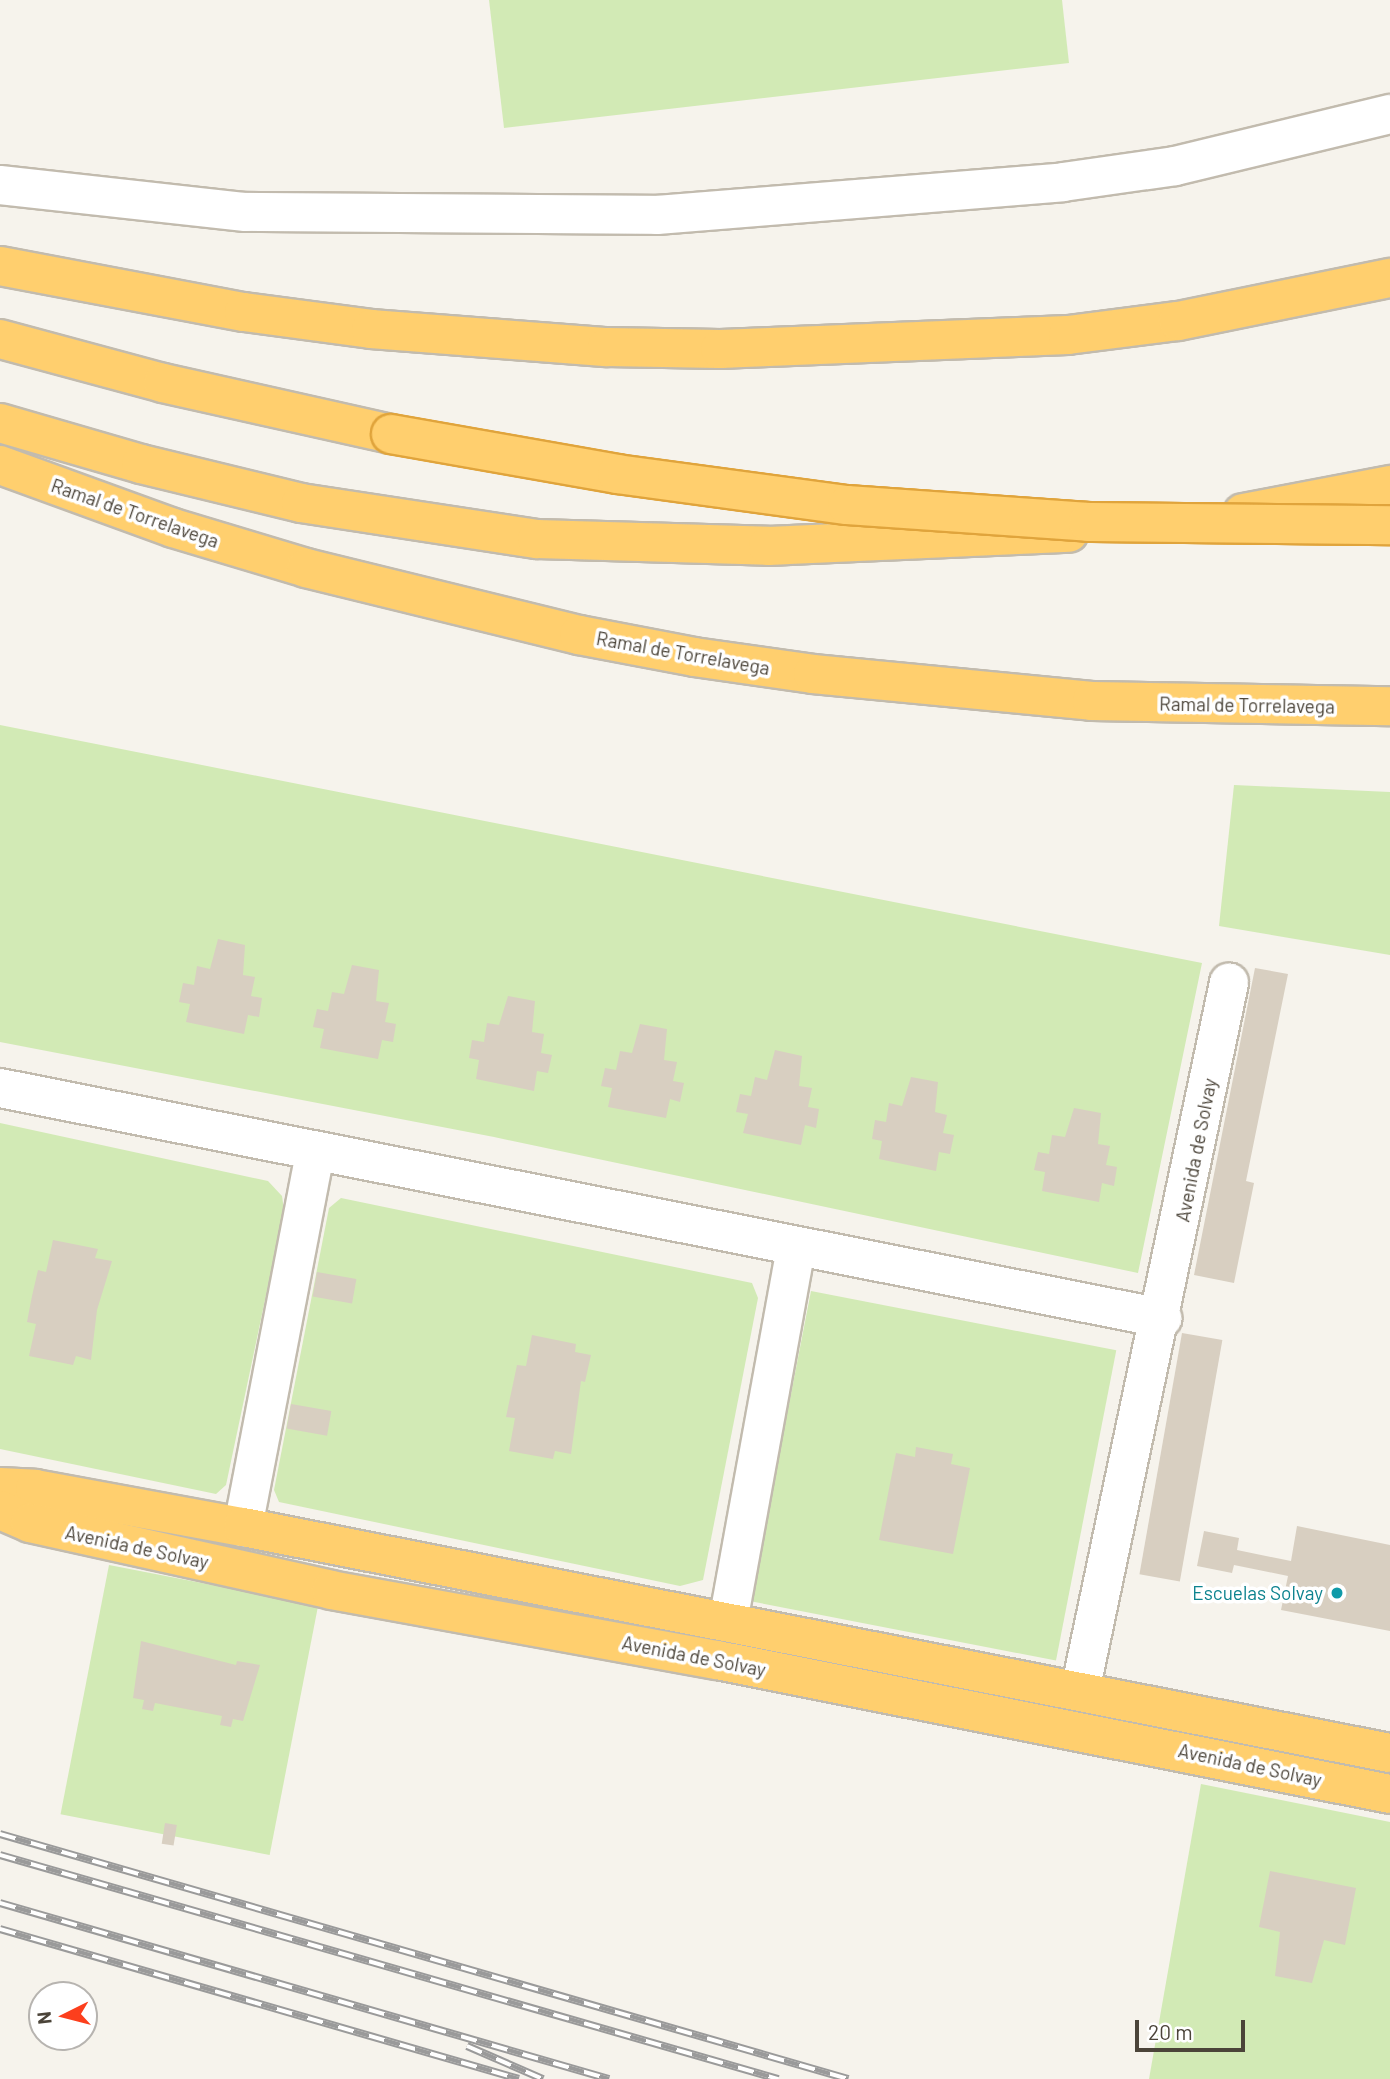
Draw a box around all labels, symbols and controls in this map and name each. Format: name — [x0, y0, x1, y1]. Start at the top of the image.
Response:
street label: Ramal de Torrelavega — [48, 474, 222, 552]
street label: Ramal de Torrelavega — [595, 627, 771, 679]
street label: Ramal de Torrelavega — [1159, 692, 1335, 718]
street label: Avenida de Solvay — [1171, 1076, 1221, 1224]
street label: Avenida de Solvay — [63, 1521, 211, 1573]
place label: Escuelas Solvay — [1192, 1582, 1323, 1604]
marker: Escuelas Solvay — [1329, 1585, 1345, 1601]
street label: Avenida de Solvay — [620, 1631, 768, 1681]
street label: Avenida de Solvay — [1176, 1739, 1324, 1791]
north arrow — [28, 1981, 98, 2051]
scale bar — [1138, 2006, 1248, 2050]
text: N — [32, 2011, 56, 2026]
text: 20 m — [1148, 2019, 1193, 2044]

